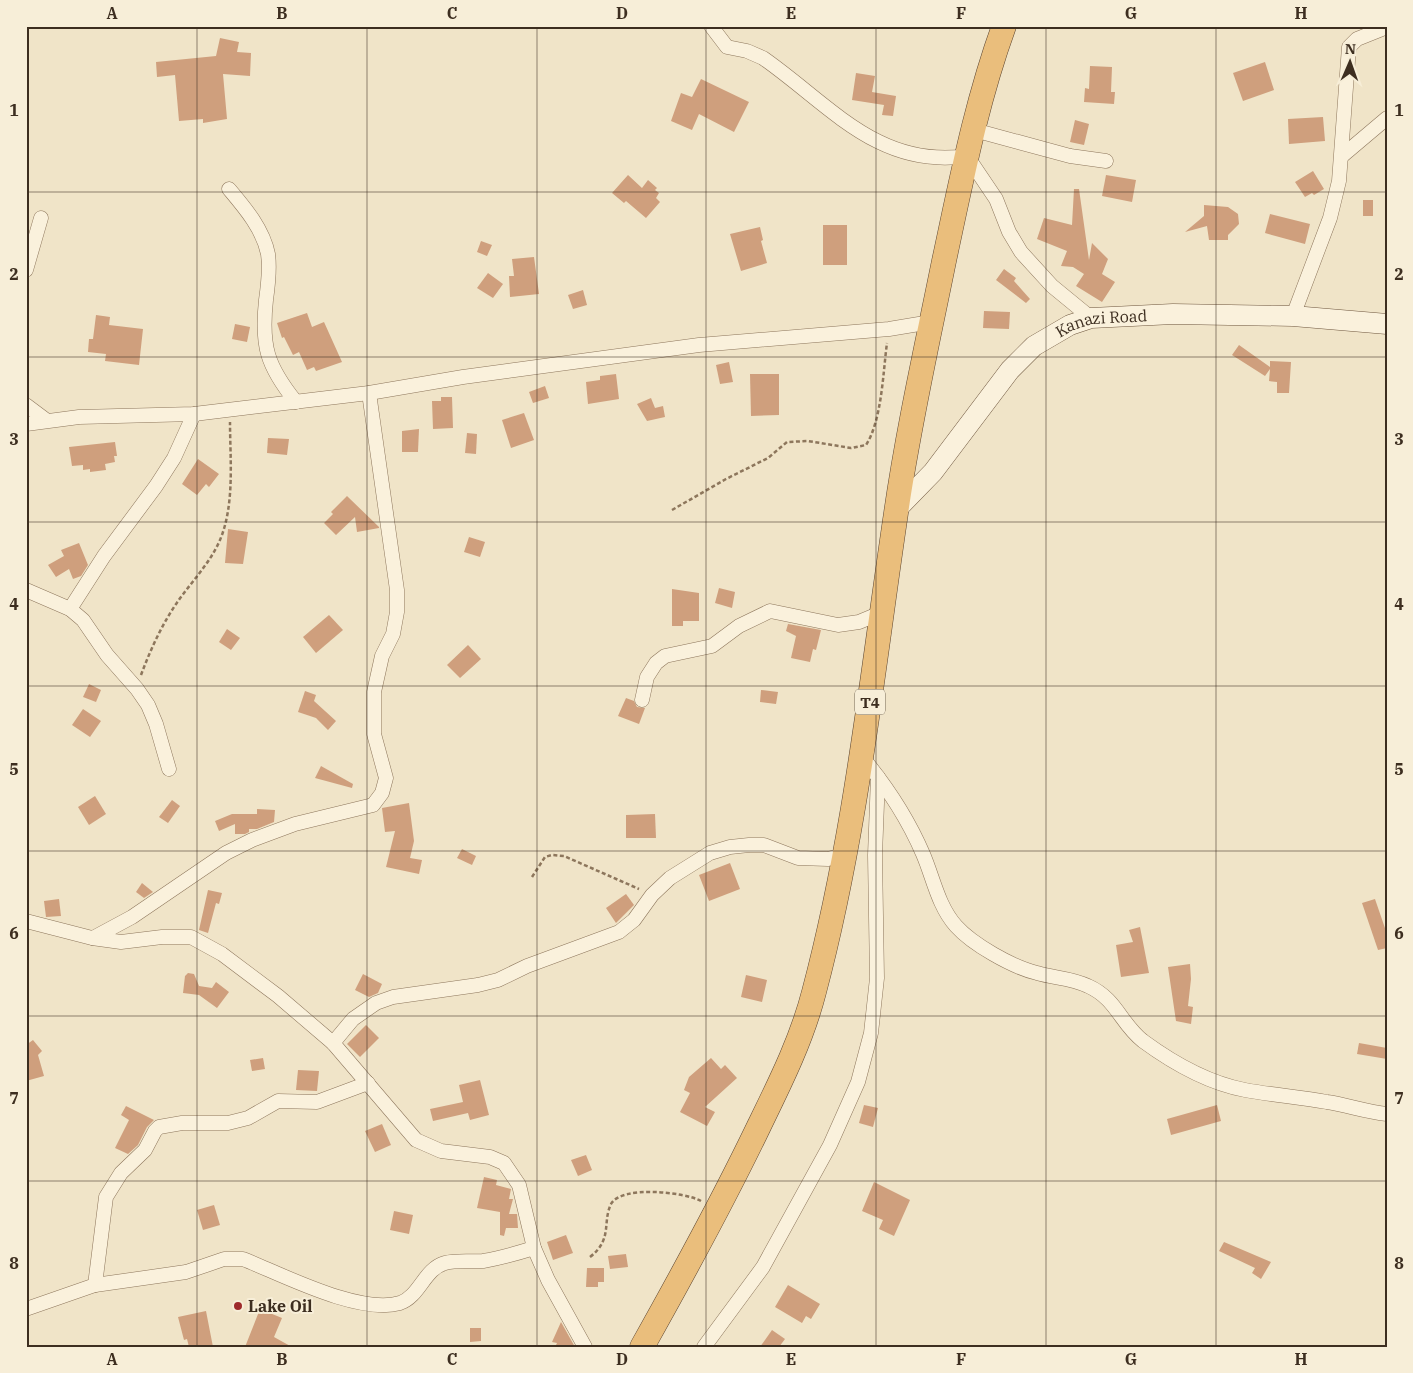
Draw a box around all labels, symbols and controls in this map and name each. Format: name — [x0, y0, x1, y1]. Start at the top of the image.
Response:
text: A — [106, 3, 118, 23]
text: B — [276, 3, 288, 23]
text: C — [447, 3, 457, 23]
text: D — [616, 3, 628, 23]
text: E — [786, 3, 796, 23]
text: F — [956, 3, 966, 23]
text: G — [1125, 3, 1137, 23]
text: H — [1295, 3, 1308, 23]
north arrow — [1326, 38, 1376, 88]
text: N — [1345, 40, 1356, 58]
text: 1 — [9, 100, 19, 120]
text: 1 — [1394, 100, 1404, 120]
text: 2 — [9, 264, 19, 284]
text: 2 — [1394, 264, 1404, 284]
street label: Kanazi Road — [1052, 305, 1148, 341]
text: 3 — [9, 429, 19, 449]
text: 3 — [1394, 429, 1404, 449]
text: 4 — [9, 594, 19, 614]
text: 4 — [1394, 594, 1404, 614]
road number: T4 — [855, 690, 885, 714]
text: 5 — [9, 759, 19, 779]
text: 5 — [1394, 759, 1404, 779]
text: 6 — [9, 923, 19, 943]
text: 6 — [1394, 923, 1404, 943]
text: 7 — [9, 1088, 19, 1108]
text: 7 — [1394, 1088, 1404, 1108]
text: 8 — [9, 1253, 19, 1273]
text: 8 — [1394, 1253, 1404, 1273]
place label: Lake Oil — [248, 1296, 312, 1316]
marker: Lake Oil — [232, 1300, 244, 1312]
text: A — [106, 1349, 118, 1369]
text: B — [276, 1349, 288, 1369]
text: C — [447, 1349, 457, 1369]
text: D — [616, 1349, 628, 1369]
text: E — [786, 1349, 796, 1369]
text: F — [956, 1349, 966, 1369]
text: G — [1125, 1349, 1137, 1369]
text: H — [1295, 1349, 1308, 1369]

